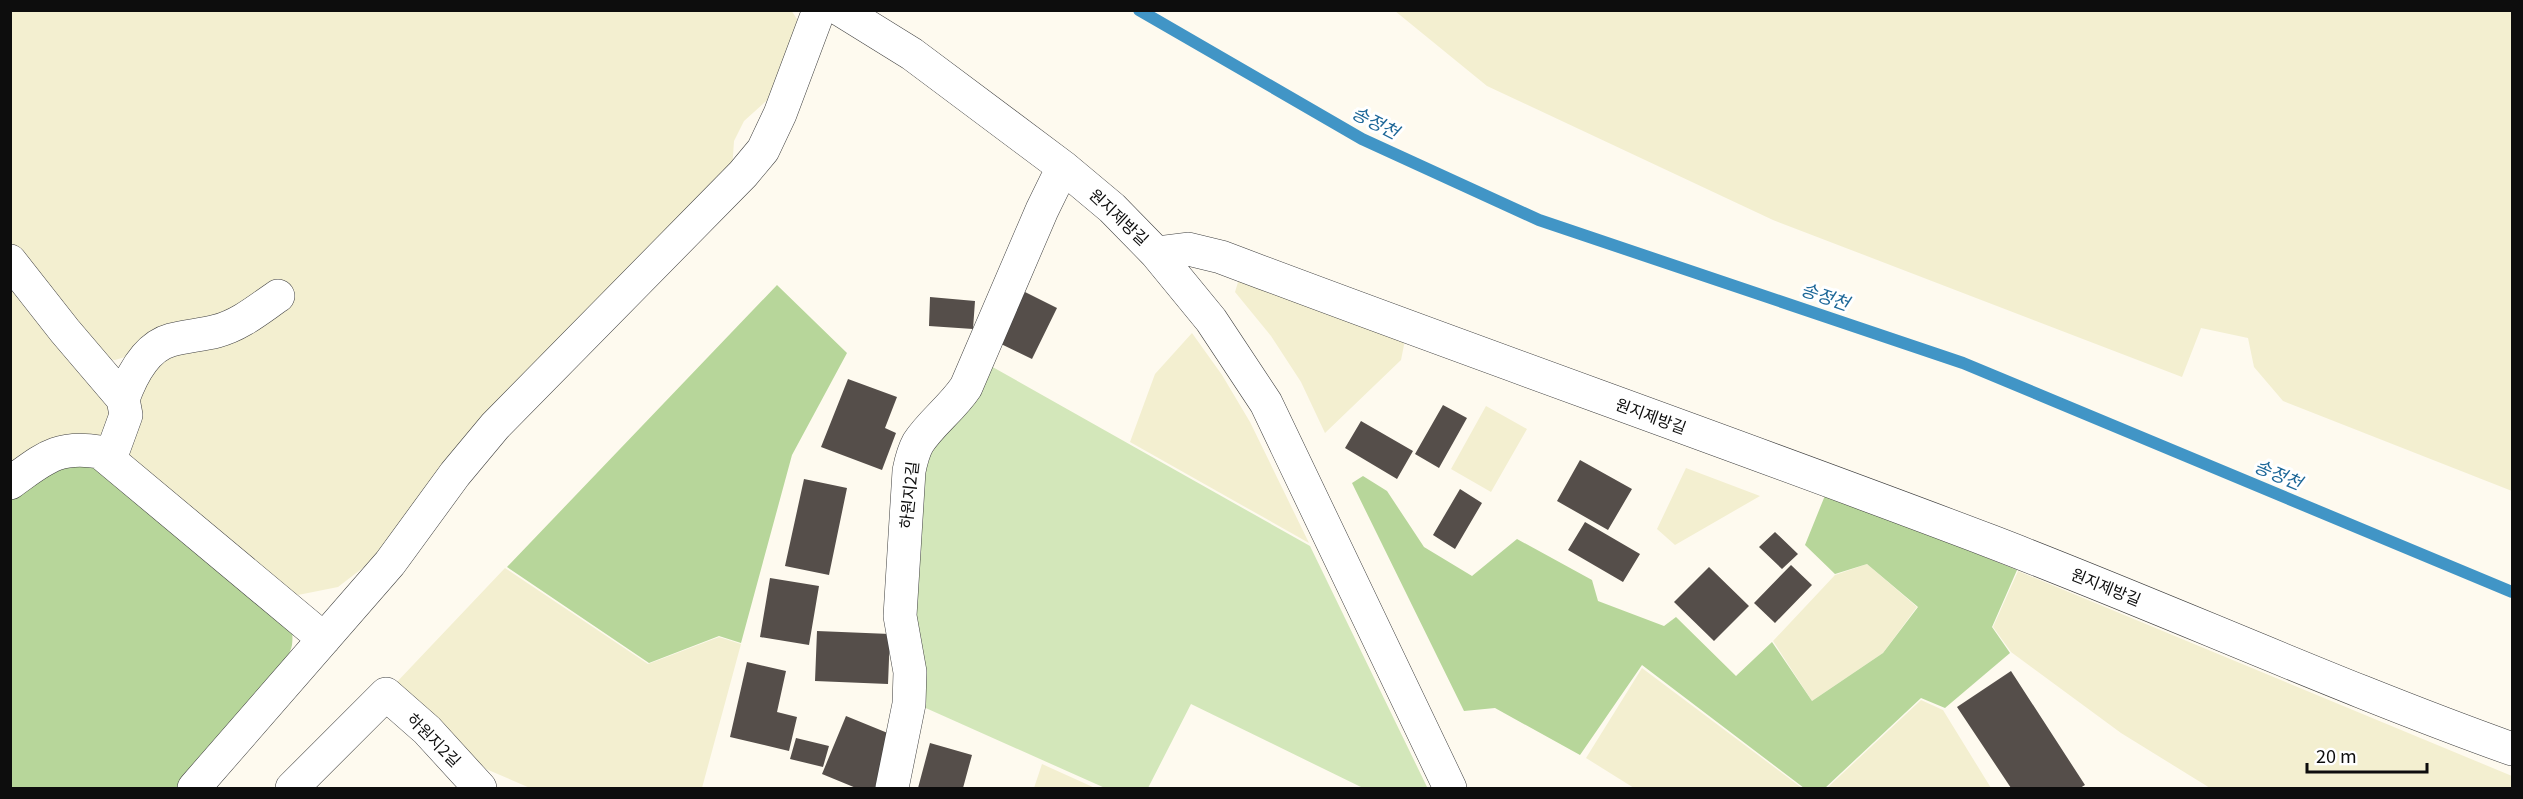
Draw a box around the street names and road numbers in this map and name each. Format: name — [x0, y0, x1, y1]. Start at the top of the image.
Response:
street label: 원지제방길 — [1085, 182, 1155, 250]
street label: 원지제방길 — [1613, 391, 1690, 439]
street label: 하원지2길 — [893, 460, 923, 530]
street label: 원지제방길 — [2068, 561, 2145, 611]
street label: 하원지2길 — [402, 707, 467, 772]

